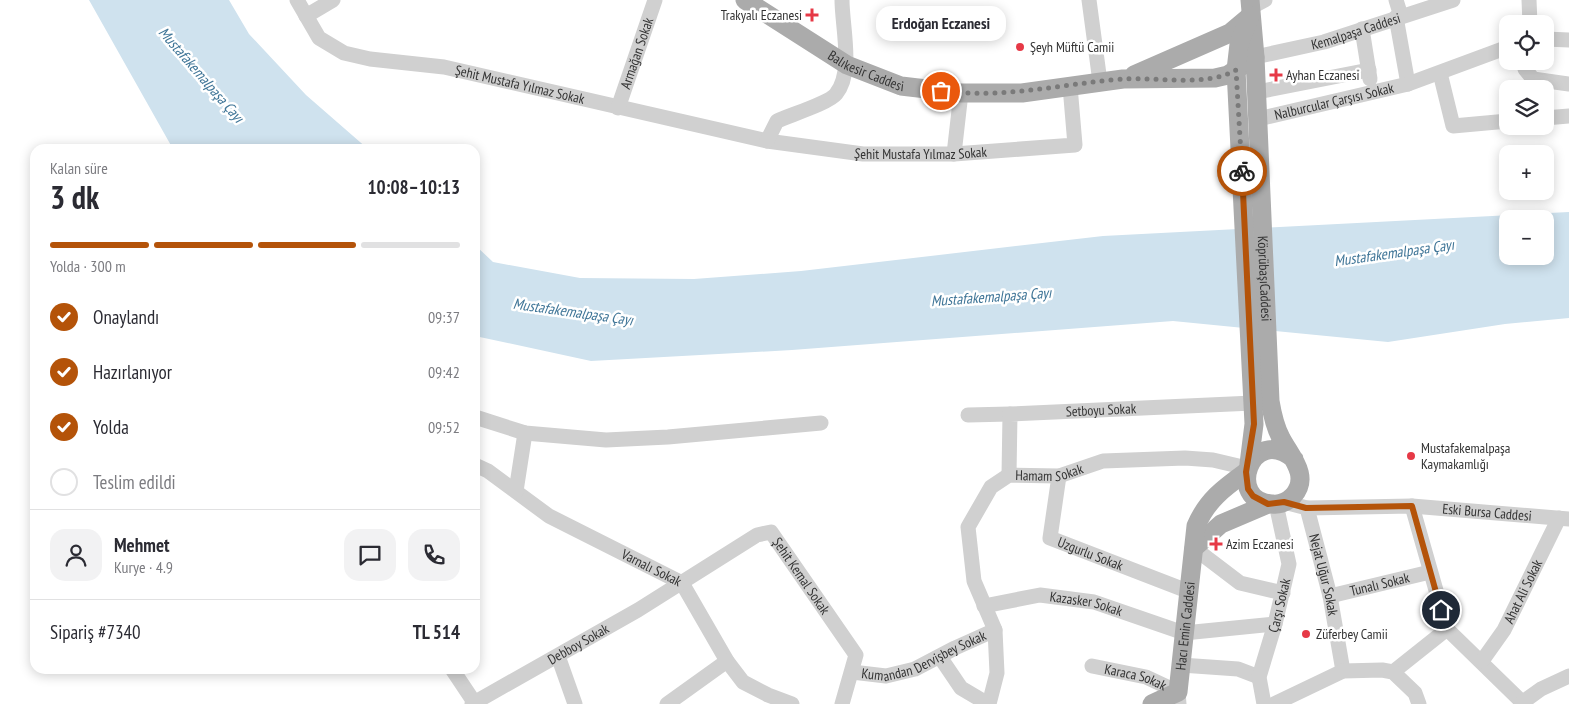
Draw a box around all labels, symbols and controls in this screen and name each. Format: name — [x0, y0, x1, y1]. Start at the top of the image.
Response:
place label: Trakyalı Eczanesi — [721, 6, 802, 24]
callout: Erdoğan Eczanesi — [876, 6, 1006, 41]
marker: Trakyalı Eczanesi — [806, 9, 818, 21]
street label: Kemalpaşa Caddesi — [1309, 9, 1403, 54]
text: Erdoğan Eczanesi — [892, 13, 990, 33]
street label: Armağan Sokak — [616, 14, 658, 91]
map controls — [1499, 15, 1554, 265]
button: locate — [1499, 15, 1554, 70]
water label: Mustafakemalpaşa Çayı — [155, 23, 249, 128]
place label: Şeyh Müftü Camii — [1030, 38, 1114, 56]
marker: Şeyh Müftü Camii — [1014, 41, 1026, 53]
street label: Balıkesir Caddesi — [825, 46, 905, 95]
street label: Şehit Mustafa Yılmaz Sokak — [453, 61, 587, 108]
place label: Ayhan Eczanesi — [1286, 66, 1360, 84]
marker: Ayhan Eczanesi — [1270, 69, 1282, 81]
pin — [920, 70, 962, 112]
icon: bag — [927, 77, 955, 105]
street label: Nalburcular Çarşısı Sokak — [1273, 79, 1396, 124]
button: layers — [1499, 80, 1554, 135]
street label: Şehit Mustafa Yılmaz Sokak — [853, 143, 988, 163]
button: + — [1499, 145, 1554, 200]
courier — [1217, 146, 1267, 196]
icon: bike — [1228, 157, 1256, 185]
text: Kalan süre — [50, 158, 108, 178]
text: 10:08–10:13 — [367, 175, 460, 199]
text: 3 dk — [50, 176, 99, 218]
button: − — [1499, 210, 1554, 265]
water label: Mustafakemalpaşa Çayı — [1333, 234, 1457, 270]
street label: KöprübaşıCaddesi — [1254, 235, 1276, 322]
text: Yolda · 300 m — [50, 256, 126, 276]
water label: Mustafakemalpaşa Çayı — [930, 283, 1054, 310]
water label: Mustafakemalpaşa Çayı — [512, 294, 636, 330]
icon: check — [50, 303, 78, 331]
text: Onaylandı — [93, 305, 159, 329]
text: 09:37 — [428, 307, 460, 327]
icon: check — [50, 358, 78, 386]
text: Hazırlanıyor — [93, 360, 172, 384]
text: 09:42 — [428, 362, 460, 382]
street label: Setboyu Sokak — [1065, 399, 1137, 420]
icon: check — [50, 413, 78, 441]
text: Yolda — [93, 415, 129, 439]
text: 09:52 — [428, 417, 460, 437]
place label: Mustafakemalpaşa Kaymakamlığı — [1421, 439, 1510, 473]
marker: Mustafakemalpaşa Kaymakamlığı — [1405, 450, 1417, 462]
street label: Hamam Sokak — [1015, 459, 1086, 485]
text: Teslim edildi — [93, 470, 176, 494]
street label: Eski Bursa Caddesi — [1442, 500, 1532, 525]
button: person — [50, 529, 102, 581]
button: chat — [344, 529, 396, 581]
button: phone — [408, 529, 460, 581]
street label: Nejat Uğur Sokak — [1305, 532, 1342, 618]
text: Mehmet — [114, 533, 170, 557]
street label: Uzgurlu Sokak — [1055, 533, 1126, 575]
street label: Şehit Kemal Sokak — [768, 534, 834, 618]
place label: Azim Eczanesi — [1226, 535, 1294, 553]
marker: Azim Eczanesi — [1210, 538, 1222, 550]
street label: Varnalı Sokak — [618, 545, 685, 591]
street label: Ahat Ali Sokak — [1500, 556, 1547, 626]
text: Kurye · 4.9 — [114, 557, 173, 577]
street label: Tunalı Sokak — [1348, 568, 1412, 600]
street label: Çarşı Sokak — [1264, 576, 1294, 635]
street label: Hacı Emin Caddesi — [1171, 581, 1199, 671]
street label: Kazasker Sokak — [1049, 587, 1125, 620]
pin — [1420, 589, 1462, 631]
icon: home — [1427, 596, 1455, 624]
street label: Debboy Sokak — [544, 619, 613, 668]
text: Sipariş #7340 — [50, 620, 141, 644]
text: TL 514 — [413, 620, 460, 644]
place label: Züferbey Camii — [1316, 625, 1388, 643]
street label: Kumandan Dervişbey Sokak — [861, 626, 989, 685]
marker: Züferbey Camii — [1300, 628, 1312, 640]
street label: Karaca Sokak — [1103, 660, 1170, 695]

